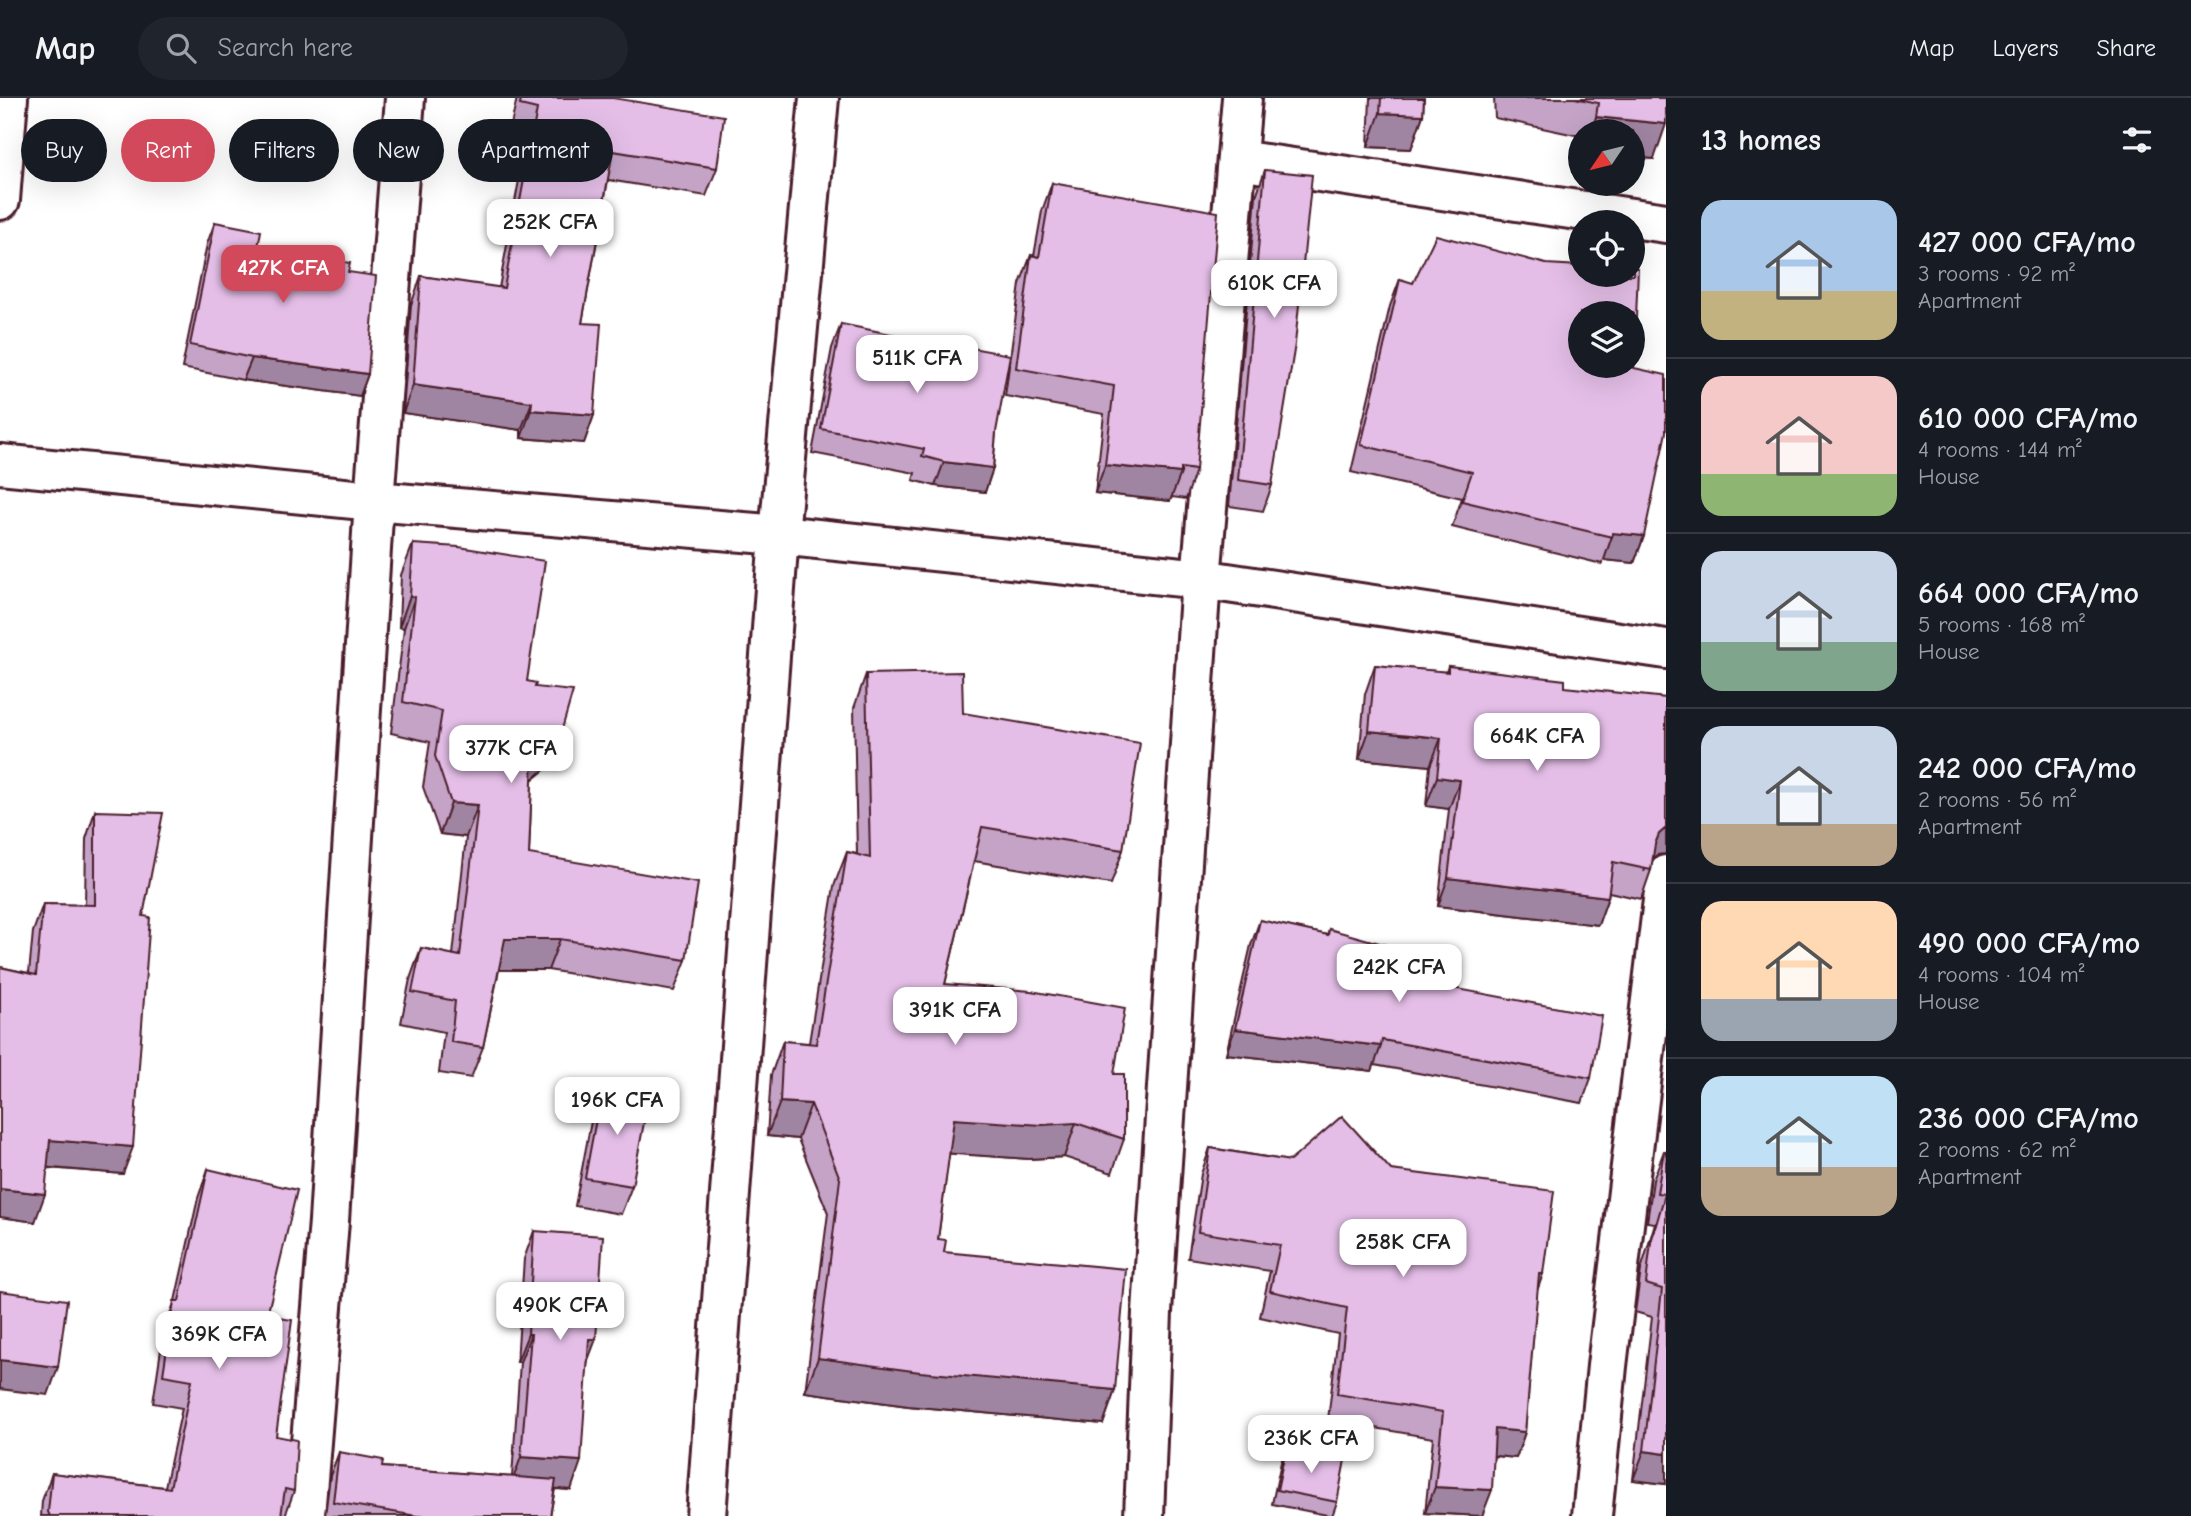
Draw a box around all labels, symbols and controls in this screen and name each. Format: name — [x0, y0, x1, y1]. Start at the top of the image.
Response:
search box — [138, 17, 628, 80]
text: Map — [35, 29, 96, 67]
icon: search — [162, 29, 200, 67]
text: Search here — [218, 33, 353, 63]
text: Map — [1909, 34, 1955, 62]
text: Layers — [1993, 34, 2058, 62]
text: Share — [2096, 34, 2156, 62]
chip: Buy — [21, 119, 107, 182]
chip: Rent — [121, 119, 215, 182]
chip: Filters — [229, 119, 339, 182]
chip: New — [353, 119, 444, 182]
chip: Apartment — [458, 119, 613, 182]
north arrow — [1568, 119, 1645, 196]
map controls — [1568, 119, 1645, 378]
icon: filters — [2118, 121, 2156, 159]
text: 13 homes — [1701, 123, 1821, 158]
pin: 252K CFA — [478, 200, 622, 259]
text: 252K CFA — [503, 208, 597, 235]
button: locate — [1568, 210, 1645, 287]
text: 427 000 CFA/mo — [1918, 225, 2136, 260]
icon: home — [1757, 228, 1841, 312]
pin: 427K CFA — [211, 246, 355, 305]
text: 427K CFA — [237, 254, 329, 281]
pin: 610K CFA — [1202, 260, 1346, 320]
text: 3 rooms · 92 m² — [1918, 260, 2075, 287]
text: 610K CFA — [1227, 269, 1321, 296]
text: Apartment — [1918, 287, 2021, 314]
button: layers — [1568, 301, 1645, 378]
pin: 511K CFA — [845, 336, 989, 395]
text: 511K CFA — [872, 344, 962, 371]
text: 610 000 CFA/mo — [1918, 401, 2138, 436]
icon: home — [1757, 404, 1841, 488]
text: 4 rooms · 144 m² — [1918, 436, 2082, 463]
text: House — [1918, 463, 1980, 490]
text: 664 000 CFA/mo — [1918, 576, 2139, 611]
icon: home — [1757, 579, 1841, 663]
text: 5 rooms · 168 m² — [1918, 611, 2085, 638]
text: House — [1918, 638, 1980, 665]
pin: 664K CFA — [1465, 714, 1609, 773]
text: 664K CFA — [1490, 722, 1584, 749]
pin: 377K CFA — [439, 726, 583, 785]
text: 377K CFA — [465, 734, 557, 761]
text: 242 000 CFA/mo — [1918, 751, 2137, 786]
icon: home — [1757, 754, 1841, 838]
text: 2 rooms · 56 m² — [1918, 786, 2076, 813]
text: Apartment — [1918, 813, 2021, 840]
text: 490 000 CFA/mo — [1918, 926, 2140, 961]
icon: home — [1757, 929, 1841, 1013]
pin: 242K CFA — [1327, 944, 1471, 1004]
text: 242K CFA — [1353, 953, 1445, 980]
text: 4 rooms · 104 m² — [1918, 961, 2085, 988]
pin: 391K CFA — [883, 988, 1027, 1047]
text: House — [1918, 988, 1980, 1015]
text: 391K CFA — [909, 996, 1001, 1023]
pin: 196K CFA — [545, 1077, 689, 1137]
text: 196K CFA — [571, 1086, 663, 1113]
text: 236 000 CFA/mo — [1918, 1101, 2139, 1136]
icon: home — [1757, 1104, 1841, 1188]
text: 2 rooms · 62 m² — [1918, 1136, 2076, 1163]
text: Apartment — [1918, 1163, 2021, 1190]
pin: 258K CFA — [1331, 1220, 1475, 1279]
text: 258K CFA — [1356, 1228, 1450, 1255]
pin: 490K CFA — [488, 1282, 632, 1342]
text: 490K CFA — [512, 1291, 608, 1318]
pin: 369K CFA — [147, 1312, 291, 1371]
text: 369K CFA — [172, 1320, 266, 1347]
pin: 236K CFA — [1239, 1416, 1383, 1475]
text: 236K CFA — [1264, 1424, 1358, 1451]

